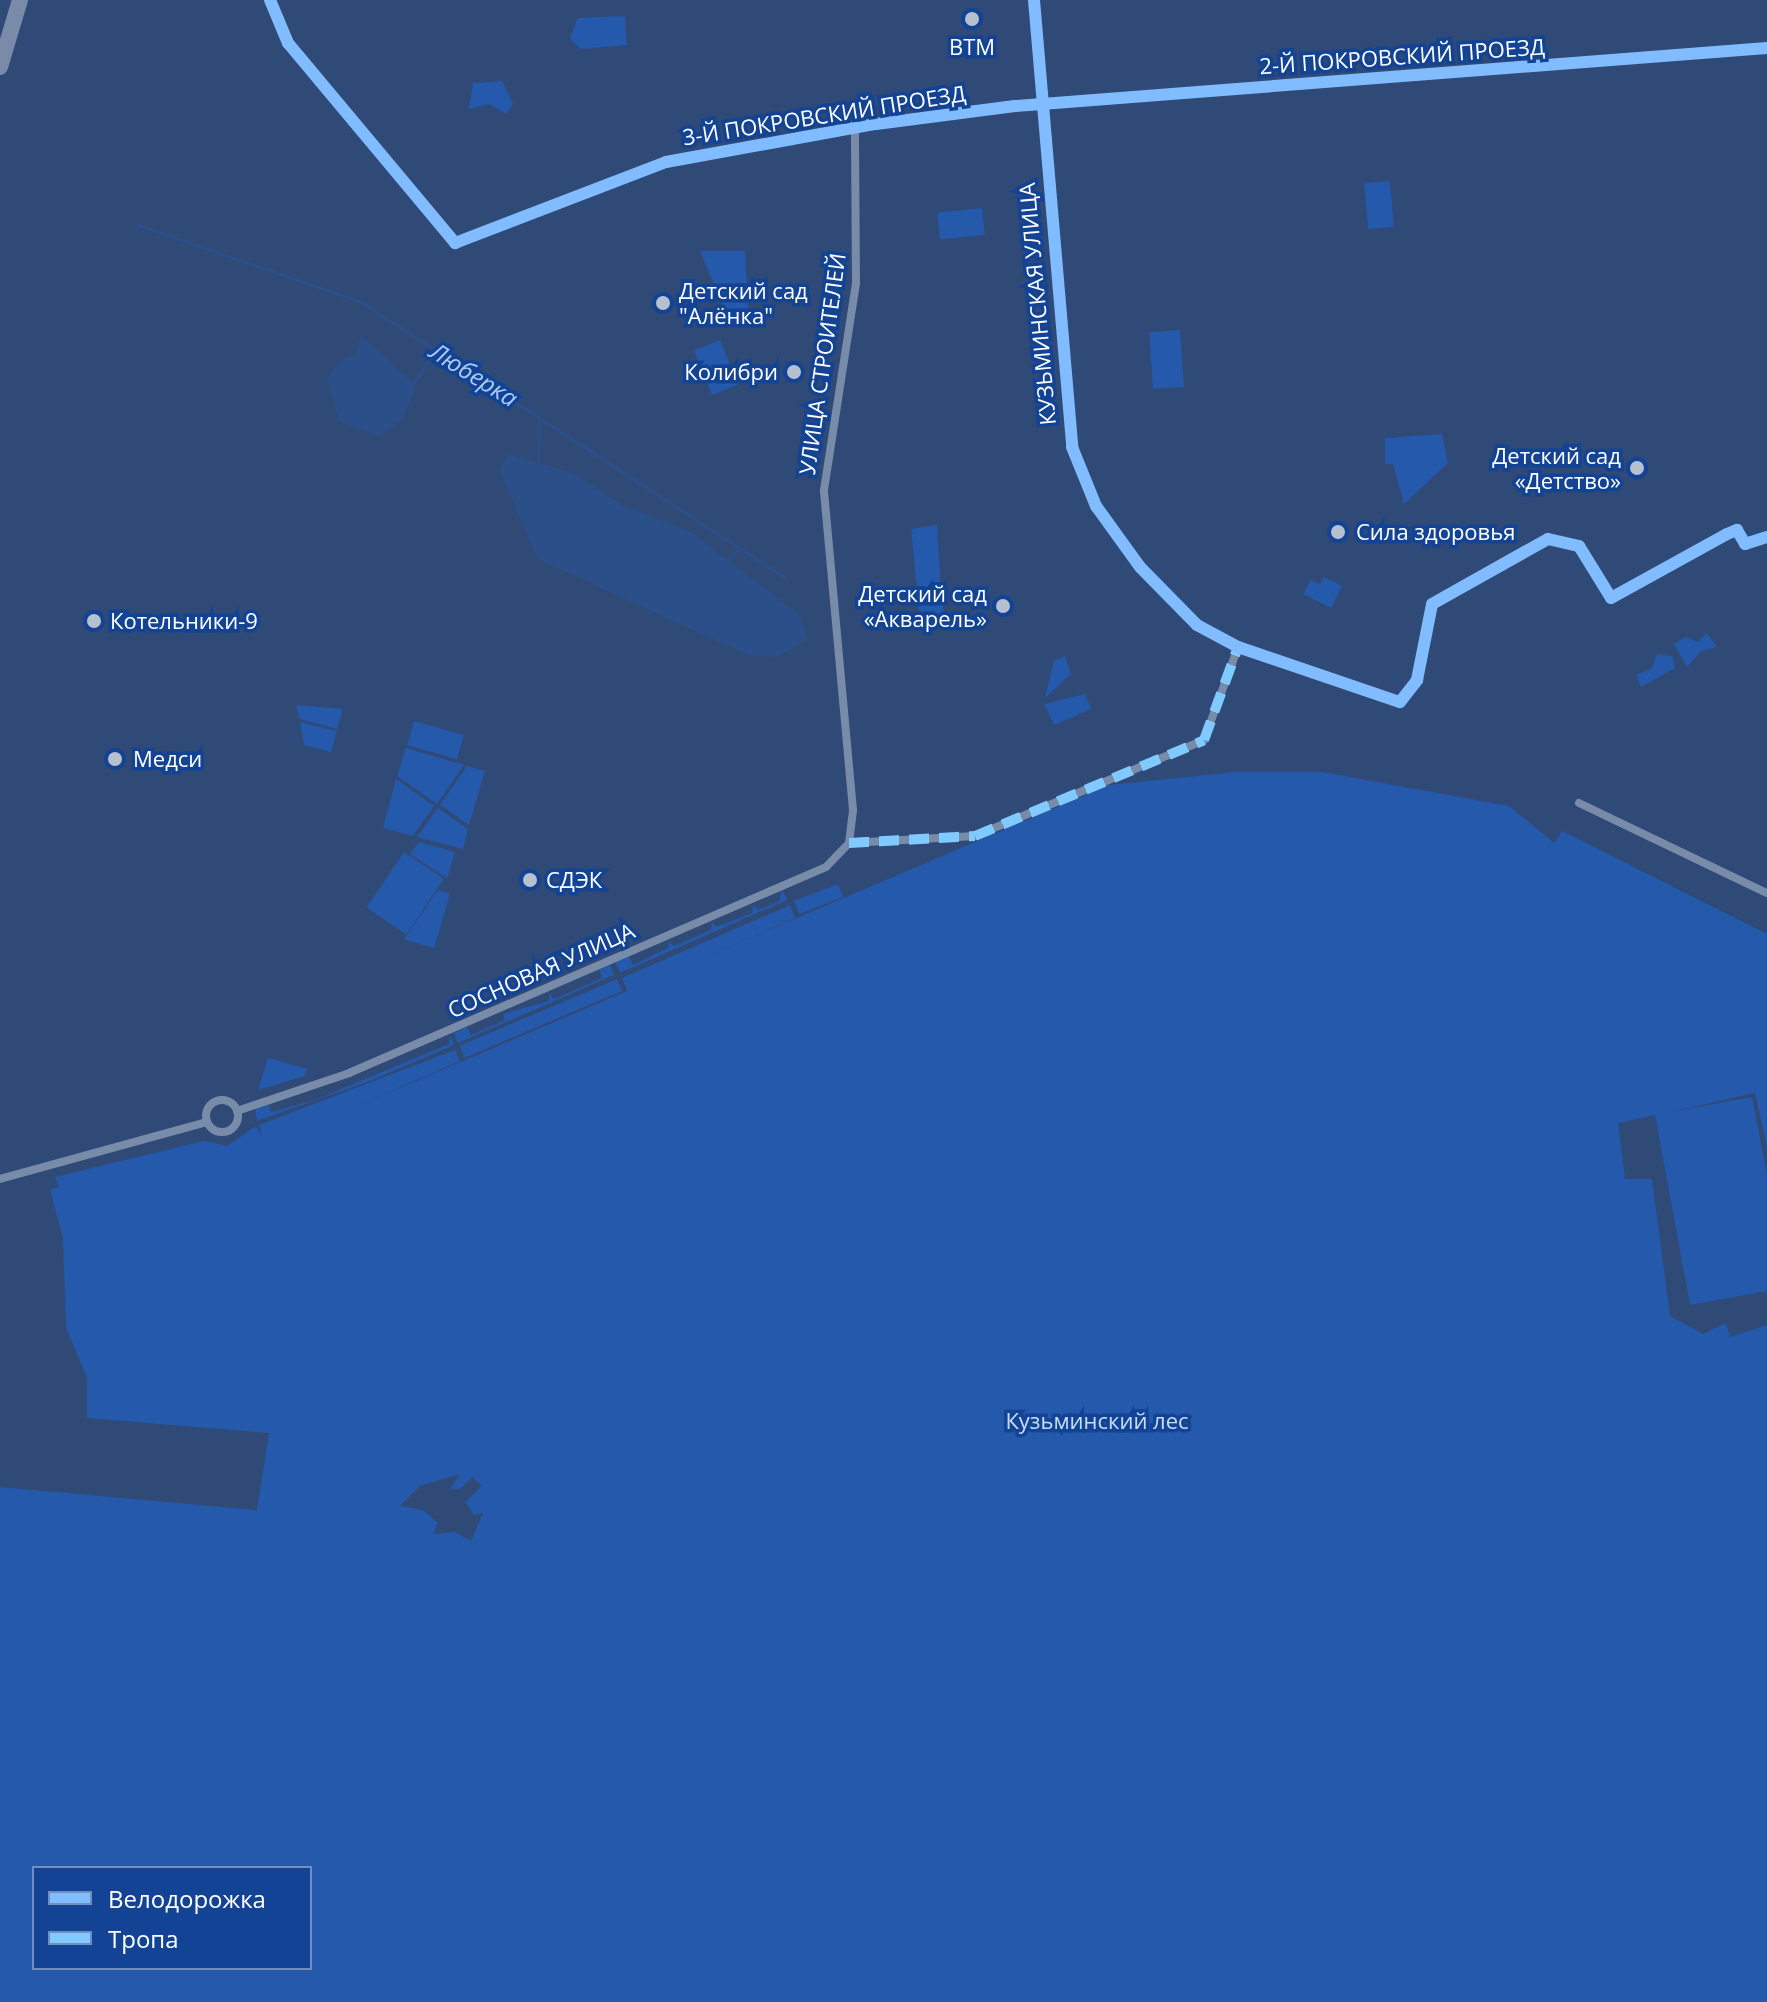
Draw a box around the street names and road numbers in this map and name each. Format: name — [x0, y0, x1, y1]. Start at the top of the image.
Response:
street label: 2-Й ПОКРОВСКИЙ ПРОЕЗД — [1258, 33, 1546, 79]
street label: 3-Й ПОКРОВСКИЙ ПРОЕЗД — [681, 80, 967, 150]
street label: КУЗЬМИНСКАЯ УЛИЦА — [1013, 182, 1061, 426]
street label: УЛИЦА СТРОИТЕЛЕЙ — [793, 252, 851, 476]
street label: СОСНОВАЯ УЛИЦА — [443, 917, 639, 1023]

